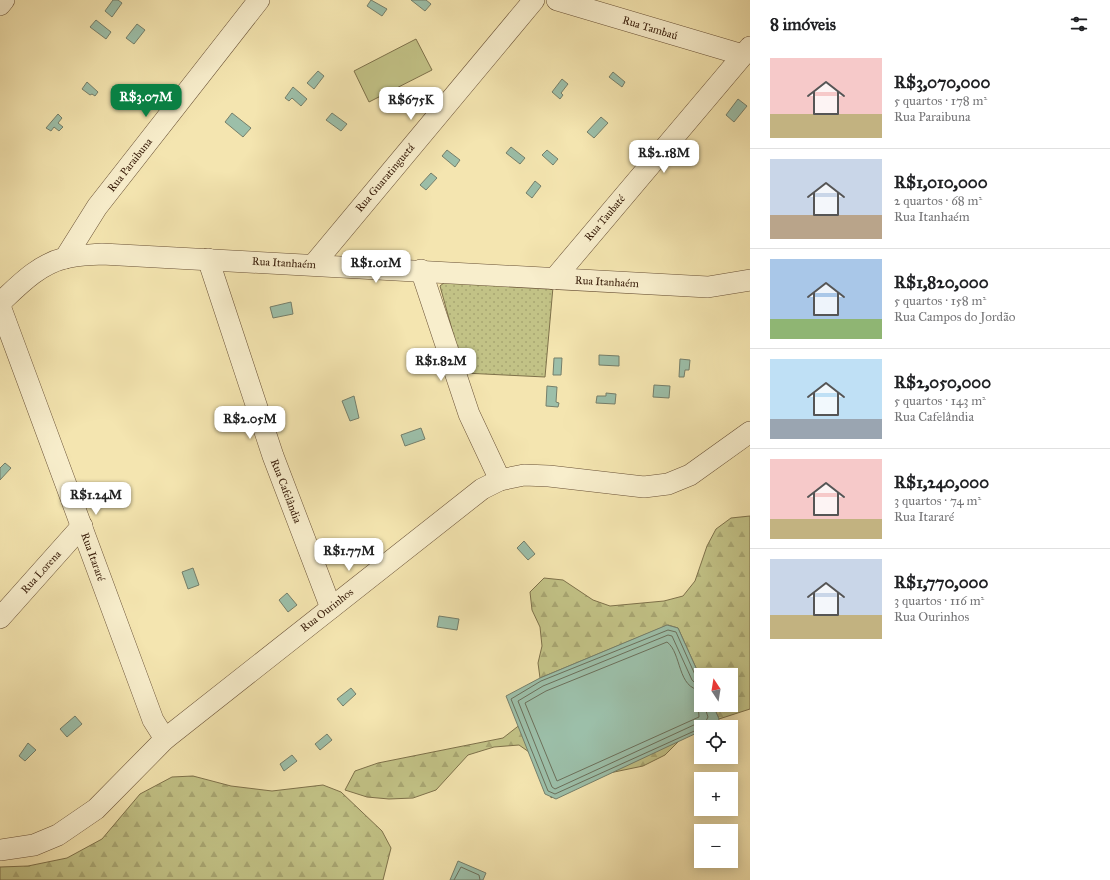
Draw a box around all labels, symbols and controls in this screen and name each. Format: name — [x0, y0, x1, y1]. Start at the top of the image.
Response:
street label: Rua Tambaú — [621, 13, 679, 43]
icon: filters — [1068, 13, 1090, 35]
text: 8 imóveis — [770, 14, 836, 35]
text: R$3,070,000 — [894, 72, 990, 93]
icon: home — [802, 74, 850, 122]
pin: R$3.07M — [109, 84, 183, 118]
pin: R$675K — [378, 87, 444, 121]
text: R$3.07M — [120, 89, 172, 105]
text: R$675K — [388, 92, 434, 108]
text: 5 quartos · 178 m² — [894, 93, 987, 109]
text: Rua Paraibuna — [894, 109, 971, 125]
street label: Rua Paraibuna — [105, 135, 155, 195]
pin: R$2.18M — [627, 140, 701, 174]
street label: Rua Guaratinguetá — [353, 141, 418, 215]
text: R$2.18M — [638, 145, 690, 161]
text: R$1,010,000 — [894, 172, 988, 193]
icon: home — [802, 175, 850, 223]
street label: Rua Taubaté — [582, 192, 628, 244]
text: 2 quartos · 68 m² — [894, 193, 982, 209]
text: Rua Itanhaém — [894, 209, 970, 225]
pin: R$1.01M — [339, 250, 413, 284]
street label: Rua Itanhaém — [252, 255, 317, 271]
text: R$1.01M — [351, 255, 401, 271]
text: R$1,820,000 — [894, 272, 989, 293]
street label: Rua Itanhaém — [575, 274, 640, 290]
icon: home — [802, 275, 850, 323]
text: 5 quartos · 158 m² — [894, 293, 986, 309]
text: Rua Campos do Jordão — [894, 309, 1015, 325]
pin: R$1.82M — [404, 348, 478, 382]
text: R$1.82M — [415, 353, 467, 369]
text: R$2,050,000 — [894, 372, 991, 393]
icon: home — [802, 375, 850, 423]
text: 5 quartos · 143 m² — [894, 393, 986, 409]
pin: R$2.05M — [213, 406, 287, 440]
text: Rua Cafelândia — [894, 409, 974, 425]
text: R$2.05M — [223, 411, 277, 427]
street label: Rua Cafelândia — [268, 457, 304, 525]
text: R$1,240,000 — [894, 472, 989, 493]
icon: home — [802, 475, 850, 523]
pin: R$1.24M — [59, 482, 133, 516]
text: R$1.24M — [70, 487, 122, 503]
text: 3 quartos · 74 m² — [894, 493, 981, 509]
text: Rua Itararé — [894, 509, 954, 525]
street label: Rua Itararé — [78, 531, 108, 584]
pin: R$1.77M — [312, 538, 386, 572]
text: R$1.77M — [323, 543, 375, 559]
street label: Rua Lorena — [18, 548, 64, 596]
text: R$1,770,000 — [894, 572, 988, 593]
icon: home — [802, 575, 850, 623]
street label: Rua Ourinhos — [298, 585, 356, 635]
text: 3 quartos · 116 m² — [894, 593, 984, 609]
text: Rua Ourinhos — [894, 609, 969, 625]
north arrow — [694, 668, 738, 712]
map controls — [694, 668, 738, 868]
button: locate — [694, 720, 738, 764]
button: + — [694, 772, 738, 816]
button: − — [694, 824, 738, 868]

